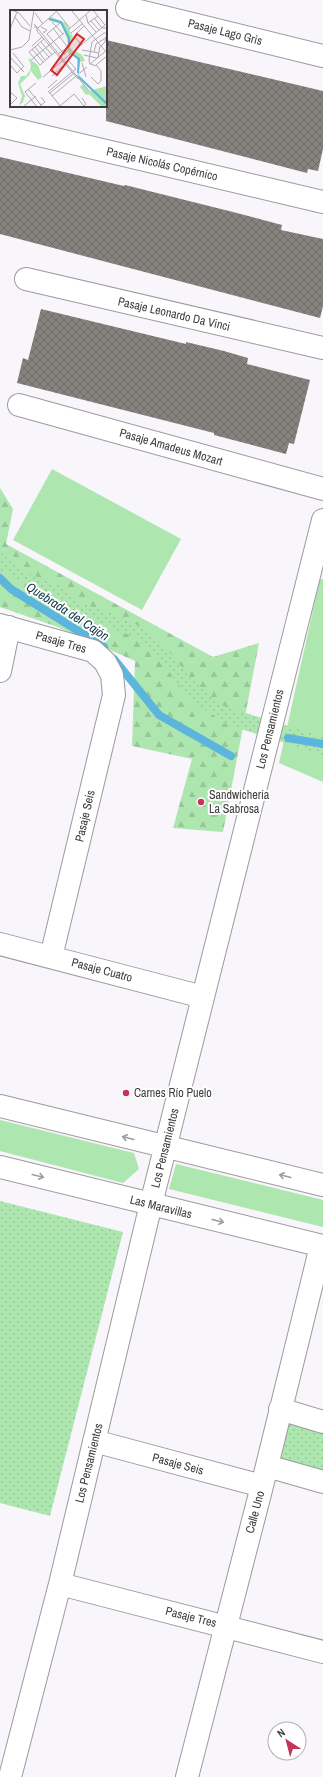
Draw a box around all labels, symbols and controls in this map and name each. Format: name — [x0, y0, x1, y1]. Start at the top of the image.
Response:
inset map — [10, 10, 107, 107]
street label: Pasaje Lago Gris — [186, 15, 264, 49]
street label: Pasaje Nicolás Copérnico — [105, 143, 219, 185]
street label: Pasaje Leonardo Da Vinci — [116, 293, 232, 335]
street label: Pasaje Amadeus Mozart — [118, 425, 225, 469]
water label: Quebrada del Cajón — [23, 578, 112, 645]
street label: Pasaje Tres — [34, 627, 88, 657]
street label: Los Pensamientos — [252, 687, 288, 770]
place label: Sandwichería La Sabrosa — [209, 787, 270, 817]
street label: Pasaje Seis — [71, 789, 99, 843]
marker: Sandwichería La Sabrosa — [196, 797, 206, 807]
street label: Pasaje Cuatro — [70, 954, 134, 986]
place label: Carnes Río Puelo — [134, 1085, 212, 1101]
marker: Carnes Río Puelo — [121, 1088, 131, 1098]
street label: Los Pensamientos — [147, 1106, 183, 1189]
one-way arrow — [122, 1134, 135, 1141]
one-way arrow — [279, 1172, 292, 1179]
one-way arrow — [31, 1173, 44, 1180]
street label: Las Maravillas — [128, 1192, 194, 1222]
one-way arrow — [212, 1217, 225, 1225]
street label: Los Pensamientos — [71, 1421, 107, 1504]
street label: Pasaje Seis — [151, 1449, 206, 1479]
street label: Calle Uno — [242, 1489, 268, 1535]
street label: Pasaje Tres — [164, 1603, 218, 1631]
north arrow — [267, 1721, 307, 1761]
text: N — [274, 1725, 288, 1740]

